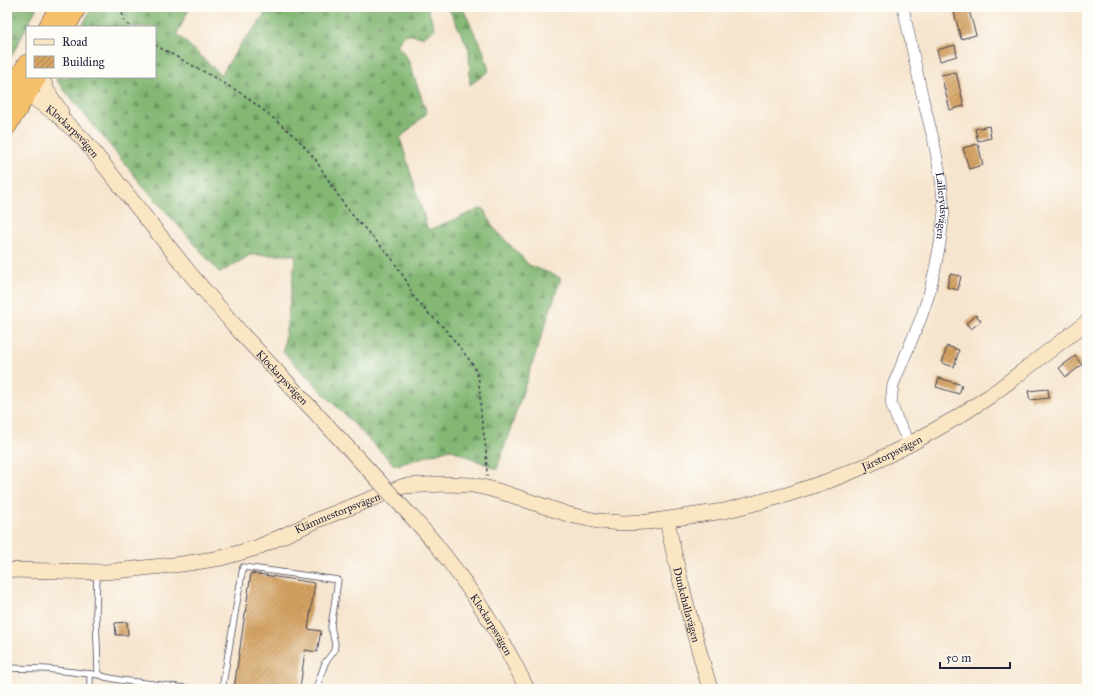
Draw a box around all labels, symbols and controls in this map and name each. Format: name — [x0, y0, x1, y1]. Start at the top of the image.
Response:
legend — [26, 26, 156, 78]
text: Road — [62, 35, 88, 49]
text: Building — [62, 55, 105, 70]
street label: Klockarpsvägen — [43, 102, 101, 160]
street label: Lallerydsvägen — [933, 171, 950, 240]
street label: Klockarpsvägen — [253, 348, 311, 408]
street label: Järstorpsvägen — [859, 433, 924, 475]
street label: Klämmestorpsvägen — [293, 490, 382, 537]
street label: Dunkehallavägen — [670, 566, 702, 644]
street label: Klockarpsvägen — [467, 591, 515, 658]
scale bar — [940, 644, 1010, 670]
text: 50 m — [946, 651, 971, 665]

